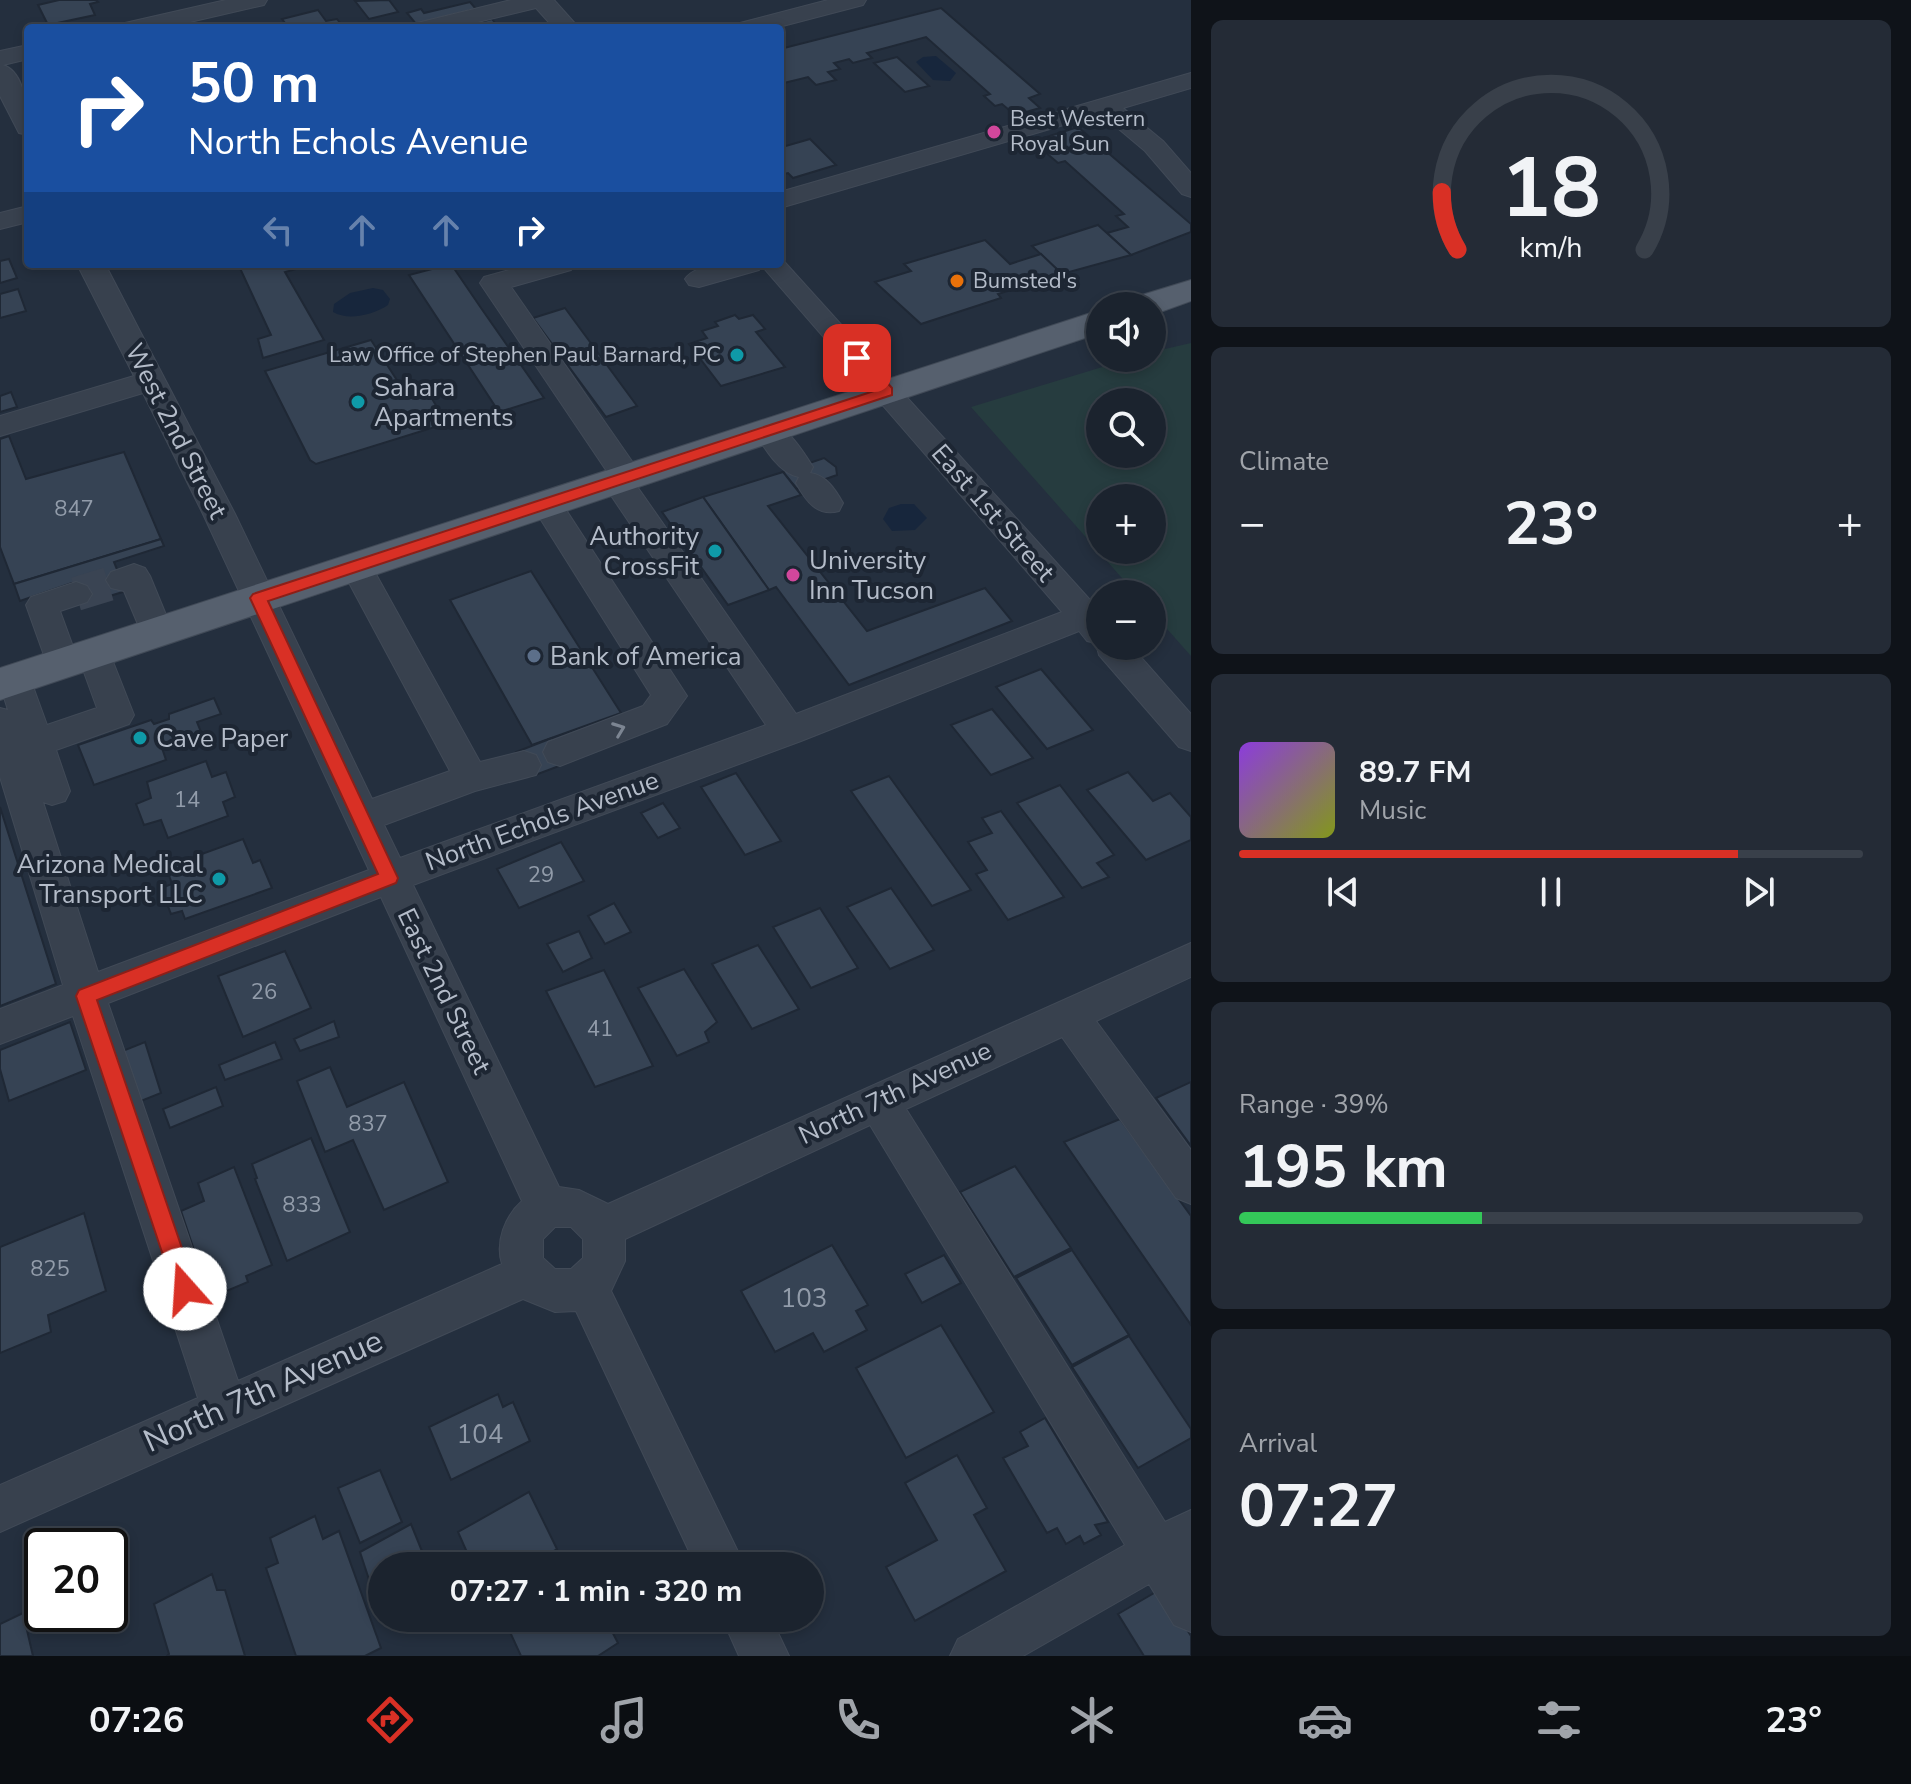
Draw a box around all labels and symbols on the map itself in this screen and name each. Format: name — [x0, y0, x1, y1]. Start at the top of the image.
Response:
place label: Best Western Royal Sun — [1010, 104, 1145, 159]
marker: Best Western Royal Sun — [985, 123, 1003, 141]
place label: Bumsted's — [973, 266, 1077, 296]
marker: Bumsted's — [948, 272, 966, 290]
pin — [823, 324, 891, 392]
street label: West 2nd Street — [117, 337, 236, 525]
place label: Law Office of Stephen Paul Barnard, PC — [329, 340, 721, 370]
marker: Law Office of Stephen Paul Barnard, PC — [728, 346, 746, 364]
place label: Sahara Apartments — [374, 370, 513, 435]
marker: Sahara Apartments — [349, 393, 367, 411]
street label: East 1st Street — [924, 437, 1063, 590]
house number: 847 — [54, 494, 94, 524]
place label: Authority CrossFit — [589, 519, 700, 584]
marker: Authority CrossFit — [706, 542, 724, 560]
place label: University Inn Tucson — [809, 543, 934, 608]
marker: University Inn Tucson — [784, 566, 802, 584]
place label: Bank of America — [550, 639, 742, 674]
marker: Bank of America — [525, 647, 543, 665]
place label: Cave Paper — [156, 721, 289, 756]
one-way arrow — [611, 722, 625, 739]
marker: Cave Paper — [131, 729, 149, 747]
street label: North Echols Avenue — [421, 763, 663, 879]
house number: 14 — [174, 785, 200, 815]
place label: Arizona Medical Transport LLC — [17, 847, 203, 912]
house number: 29 — [528, 860, 554, 890]
marker: Arizona Medical Transport LLC — [210, 870, 228, 888]
street label: East 2nd Street — [389, 902, 500, 1080]
house number: 26 — [251, 977, 277, 1007]
house number: 41 — [587, 1014, 613, 1044]
street label: North 7th Avenue — [793, 1033, 997, 1153]
house number: 837 — [348, 1109, 388, 1139]
house number: 833 — [282, 1190, 322, 1220]
position arrow — [143, 1247, 227, 1331]
house number: 825 — [30, 1254, 70, 1284]
house number: 103 — [781, 1281, 827, 1316]
street label: North 7th Avenue — [137, 1319, 389, 1463]
house number: 104 — [457, 1417, 503, 1452]
speed limit sign: 20 — [24, 1528, 128, 1632]

